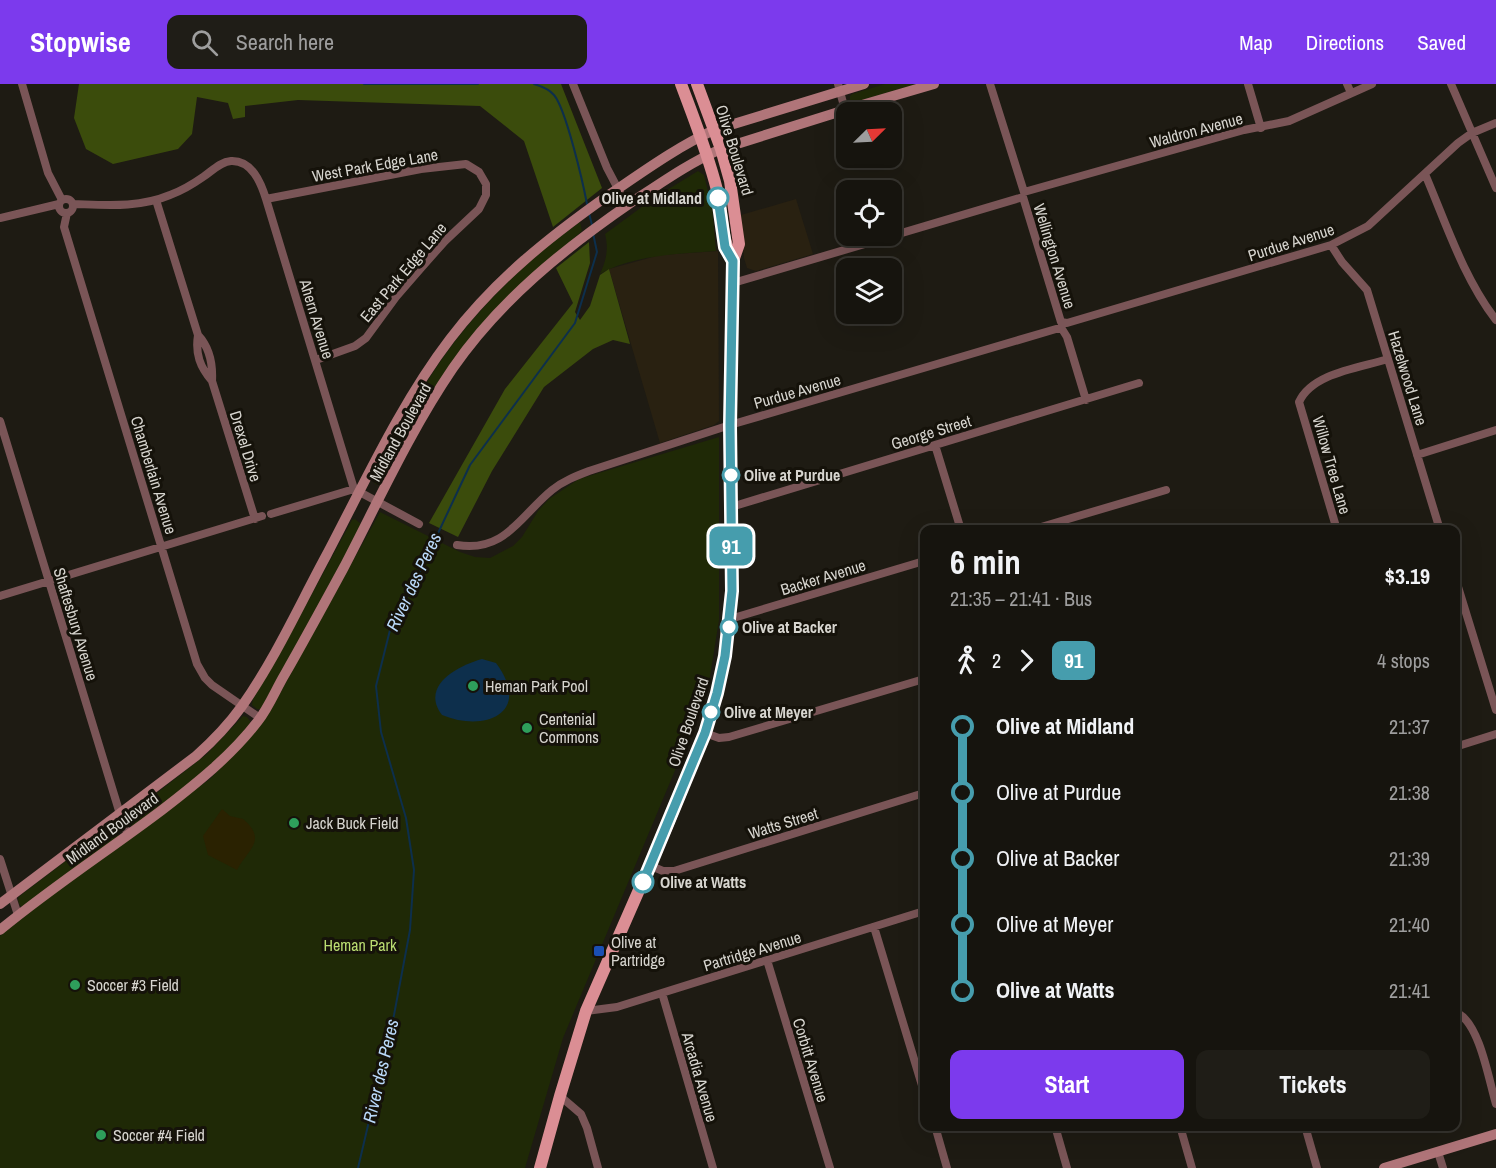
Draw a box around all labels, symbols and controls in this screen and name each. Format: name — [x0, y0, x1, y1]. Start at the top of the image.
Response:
search box — [167, 15, 587, 69]
text: Stopwise — [30, 23, 131, 61]
icon: search — [188, 26, 221, 59]
text: Search here — [236, 27, 334, 57]
text: Map — [1239, 28, 1273, 57]
text: Directions — [1306, 28, 1384, 57]
text: Saved — [1417, 28, 1466, 57]
street label: Olive Boulevard — [711, 102, 759, 198]
north arrow — [836, 102, 902, 168]
map controls — [836, 102, 902, 324]
street label: Waldron Avenue — [1147, 107, 1245, 153]
street label: West Park Edge Lane — [310, 143, 440, 187]
button: locate — [836, 180, 902, 246]
place label: Olive at Midland — [601, 187, 702, 209]
marker: Olive at Midland — [707, 187, 729, 209]
street label: Wellington Avenue — [1029, 201, 1081, 311]
street label: East Park Edge Lane — [355, 217, 451, 327]
street label: Purdue Avenue — [1245, 218, 1337, 266]
button: layers — [836, 258, 902, 324]
street label: Ahern Avenue — [294, 276, 340, 362]
street label: Hazelwood Lane — [1383, 328, 1433, 428]
street label: Purdue Avenue — [751, 368, 843, 414]
street label: Midland Boulevard — [364, 379, 436, 485]
street label: Drexel Drive — [225, 408, 267, 484]
street label: George Street — [888, 409, 974, 455]
street label: Chamberlain Avenue — [126, 413, 182, 537]
street label: Willow Tree Lane — [1307, 413, 1357, 517]
place label: Olive at Purdue — [744, 464, 840, 486]
marker: Olive at Purdue — [722, 466, 740, 484]
line badge: 91 — [704, 526, 758, 566]
water label: River des Peres — [380, 529, 447, 635]
text: 91 — [721, 532, 741, 561]
text: 6 min — [950, 540, 1021, 584]
street label: Backer Avenue — [778, 554, 868, 600]
text: $3.19 — [1385, 561, 1430, 591]
street label: Shaftesbury Avenue — [48, 565, 104, 683]
text: 21:35 – 21:41 · Bus — [950, 585, 1092, 612]
place label: Olive at Backer — [742, 616, 838, 638]
marker: Olive at Backer — [720, 618, 738, 636]
icon: walk — [950, 644, 983, 677]
icon: forward — [1010, 644, 1043, 677]
text: 91 — [1064, 646, 1083, 675]
text: 2 — [992, 647, 1001, 674]
text: 4 stops — [1377, 647, 1430, 674]
street label: Olive Boulevard — [662, 674, 714, 770]
place label: Heman Park Pool — [485, 675, 588, 697]
marker: Heman Park Pool — [466, 679, 480, 693]
place label: Olive at Meyer — [724, 701, 814, 723]
marker: Olive at Meyer — [702, 703, 720, 721]
place label: Centenial Commons — [539, 708, 599, 748]
text: Olive at Midland — [996, 711, 1134, 741]
text: 21:37 — [1389, 713, 1430, 740]
marker: Centenial Commons — [520, 721, 534, 735]
text: Olive at Purdue — [996, 777, 1121, 807]
text: 21:38 — [1389, 779, 1430, 806]
street label: Midland Boulevard — [61, 787, 163, 869]
street label: Watts Street — [745, 802, 821, 844]
place label: Jack Buck Field — [306, 812, 399, 834]
marker: Jack Buck Field — [287, 816, 301, 830]
text: Olive at Backer — [996, 843, 1119, 873]
text: 21:39 — [1389, 845, 1430, 872]
marker: Olive at Watts — [632, 871, 654, 893]
place label: Olive at Watts — [660, 871, 746, 893]
text: Olive at Meyer — [996, 909, 1113, 939]
text: 21:40 — [1389, 911, 1430, 938]
street label: Partridge Avenue — [700, 926, 804, 976]
place label: Olive at Partridge — [611, 931, 665, 971]
park label: Heman Park — [324, 934, 397, 956]
marker: Olive at Partridge — [592, 944, 606, 958]
place label: Soccer #3 Field — [87, 974, 179, 996]
text: Olive at Watts — [996, 975, 1115, 1005]
text: 21:41 — [1389, 977, 1430, 1004]
marker: Soccer #3 Field — [68, 978, 82, 992]
street label: Corbitt Avenue — [788, 1015, 834, 1105]
water label: River des Peres — [356, 1017, 405, 1125]
street label: Arcadia Avenue — [676, 1029, 723, 1124]
button: Start — [950, 1050, 1184, 1119]
button: Tickets — [1196, 1050, 1430, 1119]
place label: Soccer #4 Field — [113, 1124, 205, 1146]
marker: Soccer #4 Field — [94, 1128, 108, 1142]

